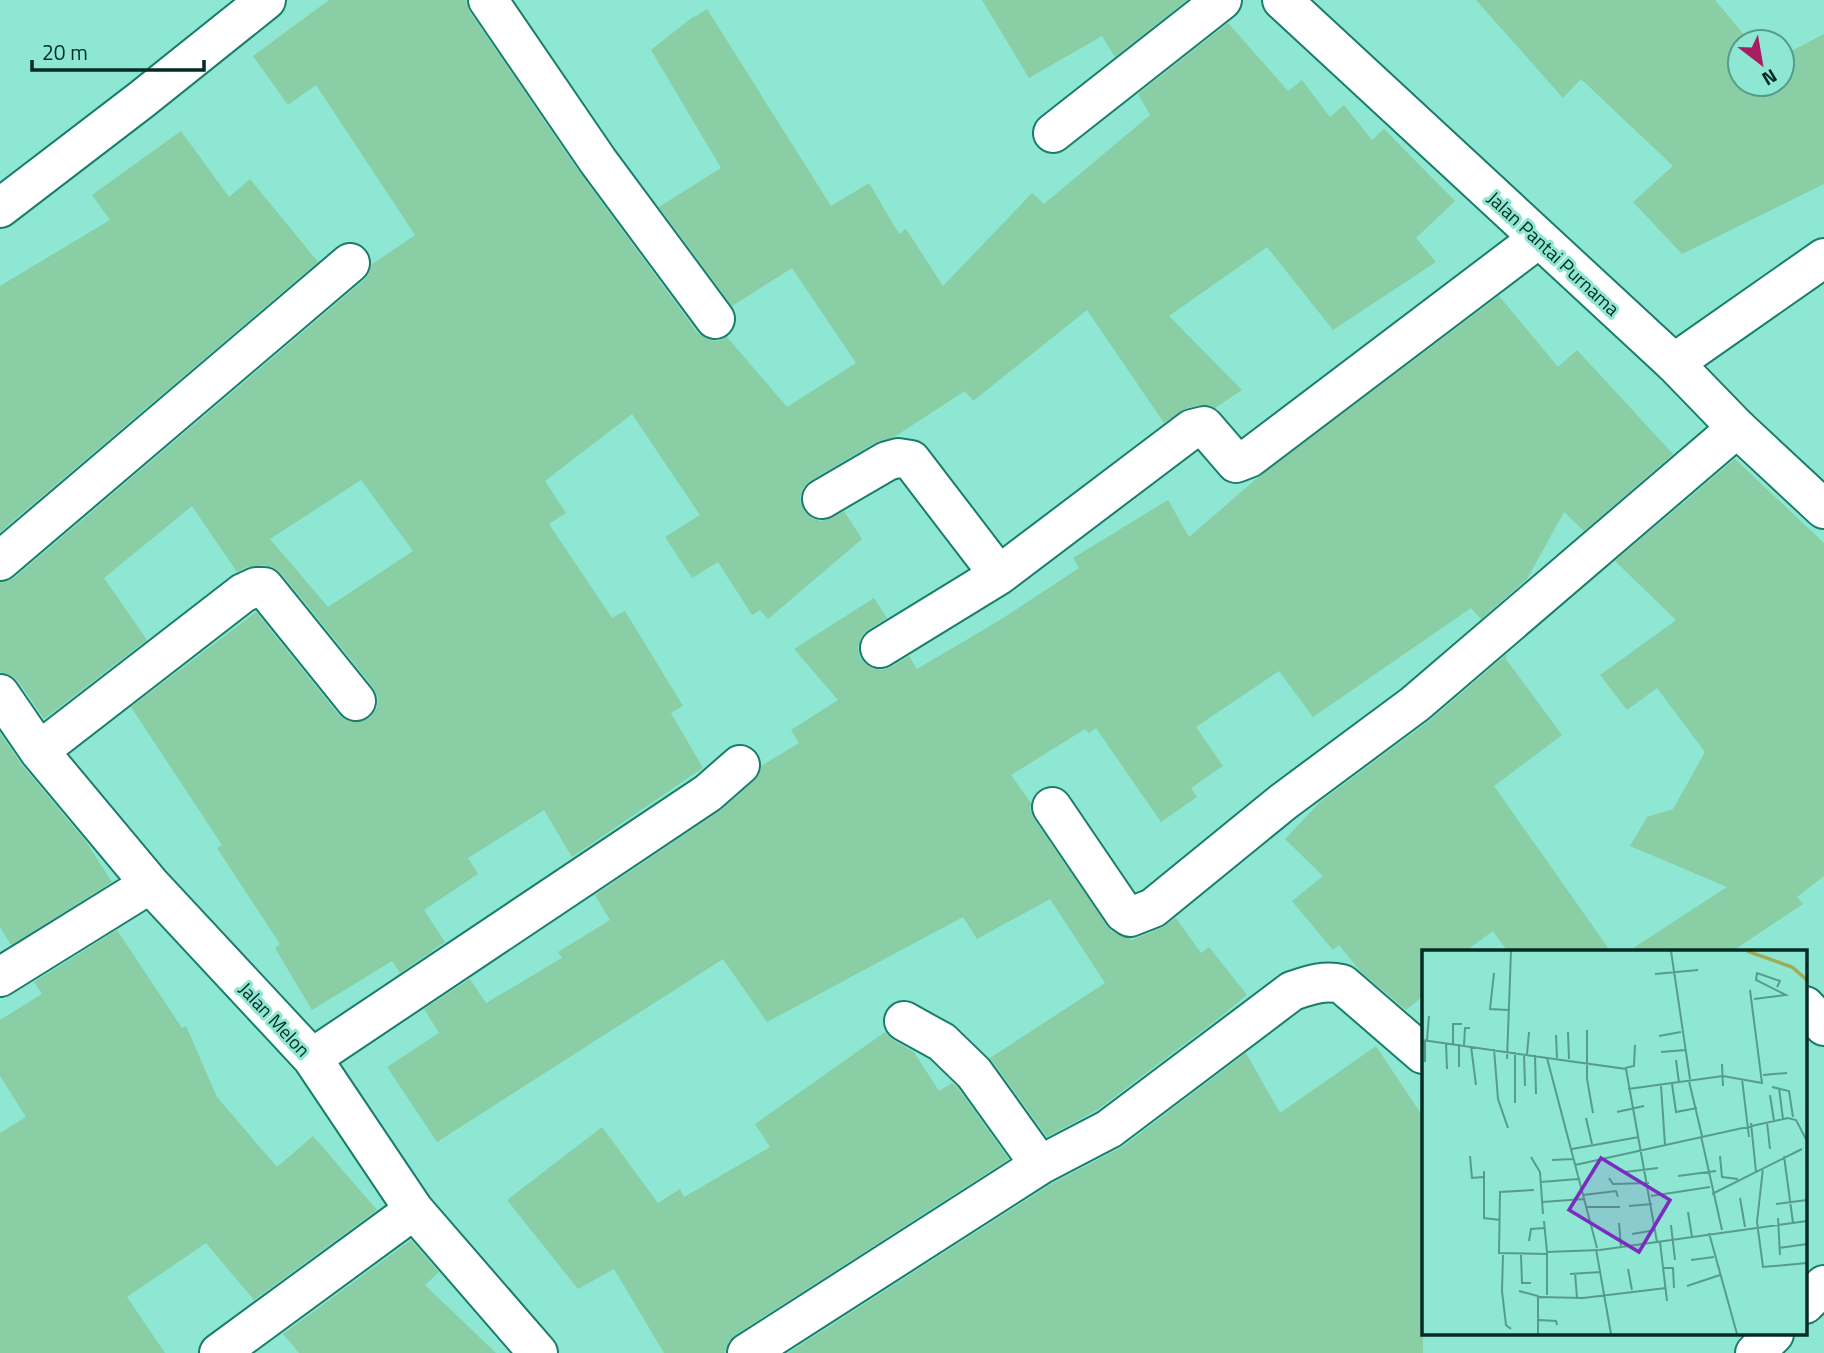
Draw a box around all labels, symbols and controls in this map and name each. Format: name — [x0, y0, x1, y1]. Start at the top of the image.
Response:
scale bar — [32, 28, 203, 72]
north arrow — [1726, 28, 1796, 98]
text: 20 m — [42, 36, 88, 68]
text: N — [1757, 62, 1783, 94]
street label: Jalan Pantai Purnama — [1481, 184, 1627, 322]
inset map — [1422, 950, 1806, 1336]
street label: Jalan Melon — [233, 975, 317, 1063]

